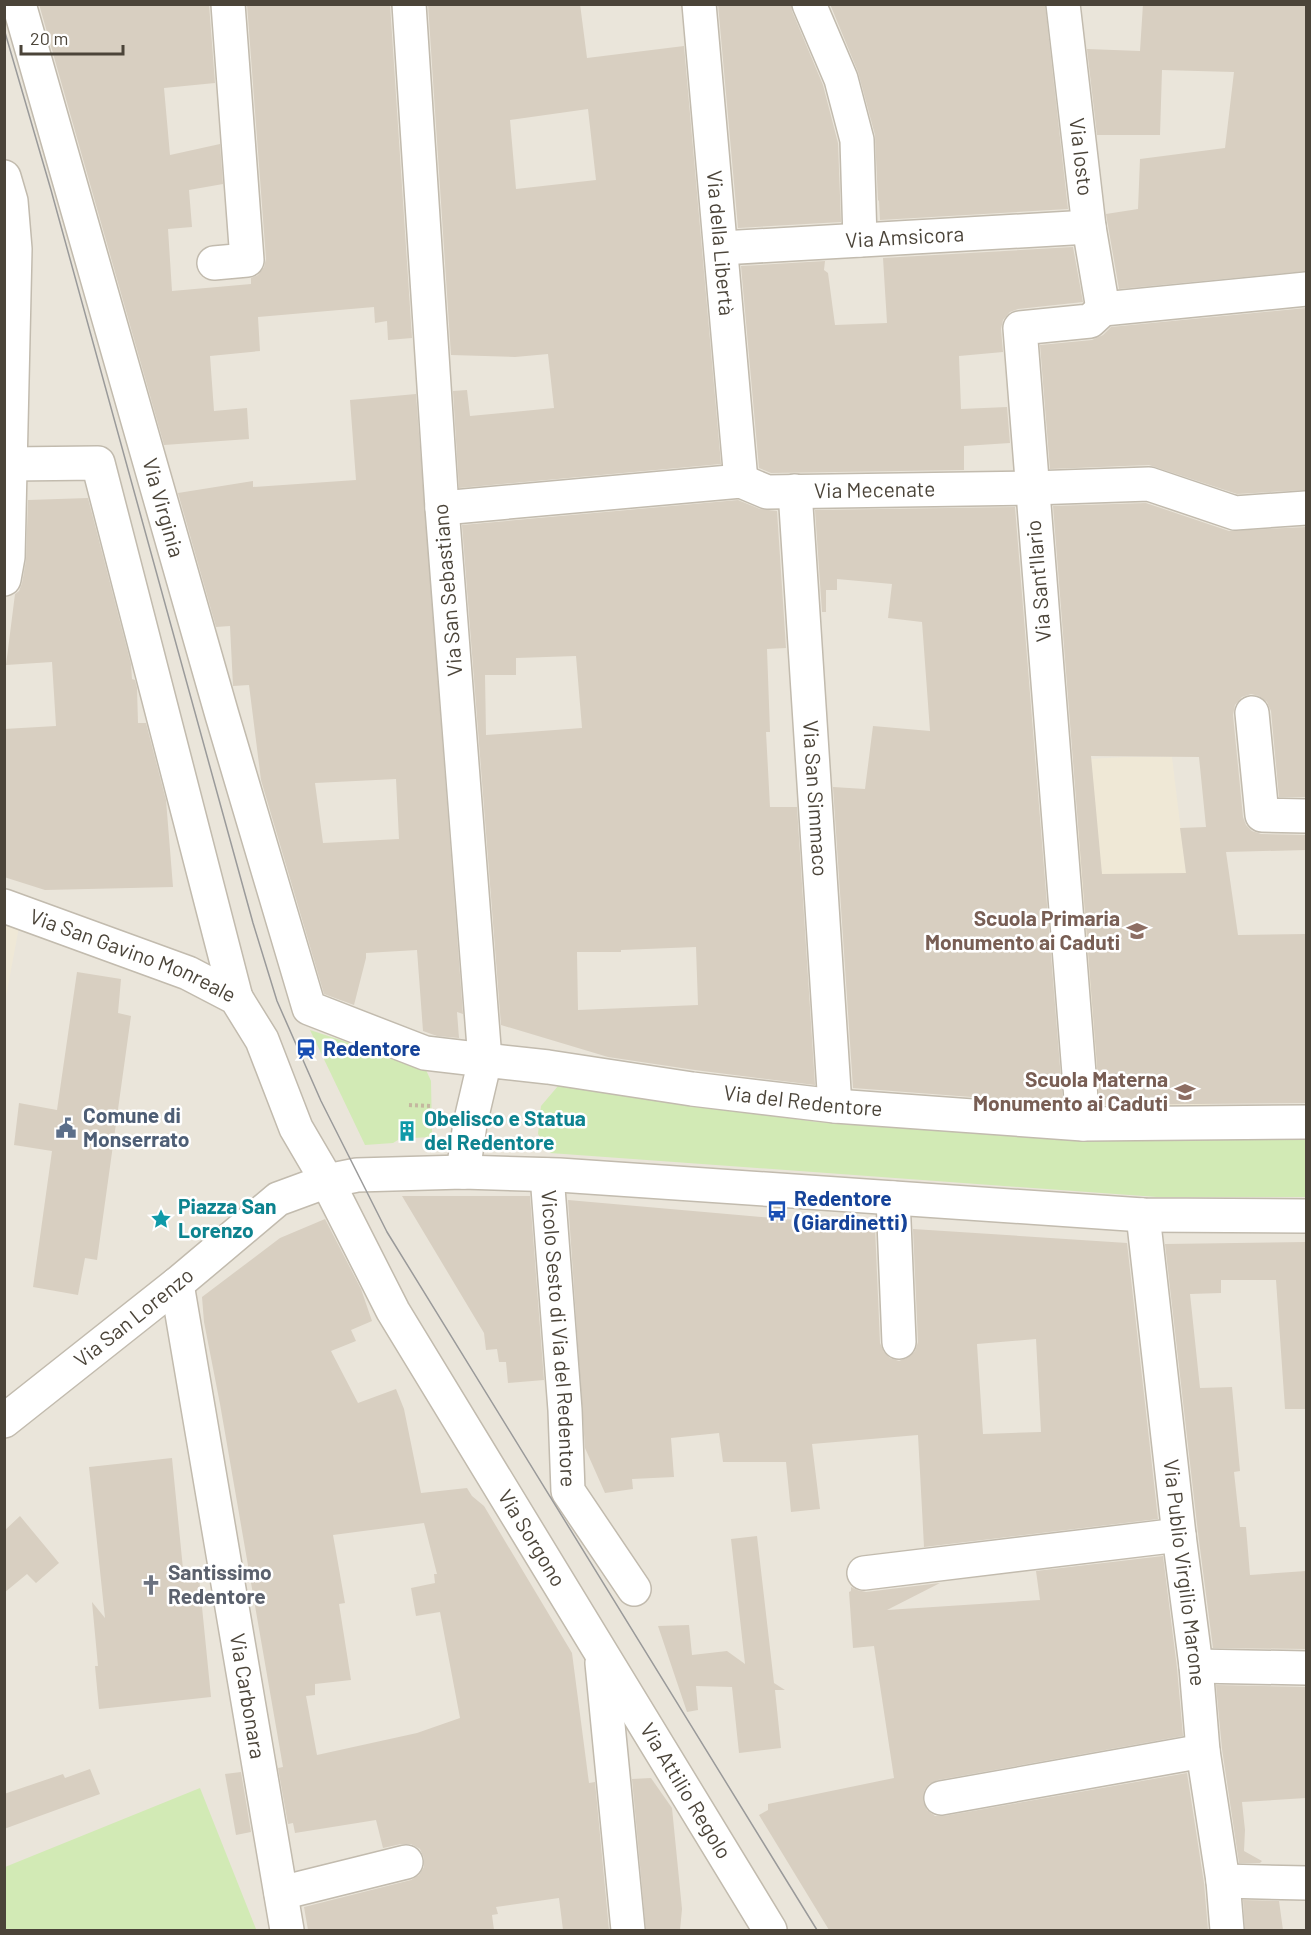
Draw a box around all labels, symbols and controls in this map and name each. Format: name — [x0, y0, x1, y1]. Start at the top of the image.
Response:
scale bar — [21, 18, 123, 56]
text: 20 m — [30, 27, 68, 49]
street label: Via Iosto — [1065, 116, 1099, 197]
street label: Via della Libertà — [703, 169, 740, 317]
street label: Via Amsicora — [845, 220, 965, 252]
street label: Via Virginia — [138, 455, 190, 560]
street label: Via Mecenate — [814, 475, 935, 502]
street label: Via San Sebastiano — [427, 503, 467, 677]
street label: Via Sant'Ilario — [1020, 519, 1055, 643]
street label: Via San Simmaco — [799, 719, 834, 877]
street label: Via San Gavino Monreale — [27, 902, 241, 1007]
place label: Scuola Primaria Monumento ai Caduti — [925, 905, 1120, 954]
school or university icon: Scuola Primaria Monumento ai Caduti — [1125, 919, 1149, 943]
place label: Redentore — [323, 1035, 421, 1060]
station icon: Redentore — [294, 1037, 318, 1061]
place label: Scuola Materna Monumento ai Caduti — [973, 1066, 1168, 1115]
street label: Via del Redentore — [722, 1079, 884, 1120]
school or university icon: Scuola Materna Monumento ai Caduti — [1173, 1080, 1197, 1104]
place label: Comune di Monserrato — [83, 1102, 190, 1151]
place label: Obelisco e Statua del Redentore — [424, 1105, 586, 1154]
public building icon: Comune di Monserrato — [54, 1116, 78, 1140]
building icon: Obelisco e Statua del Redentore — [395, 1119, 419, 1143]
place label: Redentore (Giardinetti) — [793, 1185, 908, 1234]
street label: Vicolo Sesto di Via del Redentore — [537, 1189, 582, 1488]
place label: Piazza San Lorenzo — [178, 1193, 277, 1242]
bus stop icon: Redentore (Giardinetti) — [765, 1199, 789, 1223]
place icon: Piazza San Lorenzo — [149, 1207, 173, 1231]
street label: Via San Lorenzo — [68, 1262, 198, 1372]
street label: Via Publio Virgilio Marone — [1160, 1458, 1212, 1687]
street label: Via Sorgono — [494, 1484, 572, 1591]
place label: Santissimo Redentore — [168, 1559, 272, 1608]
church icon: Santissimo Redentore — [139, 1573, 163, 1597]
street label: Via Carbonara — [226, 1631, 272, 1760]
street label: Via Attilio Regolo — [636, 1718, 738, 1863]

